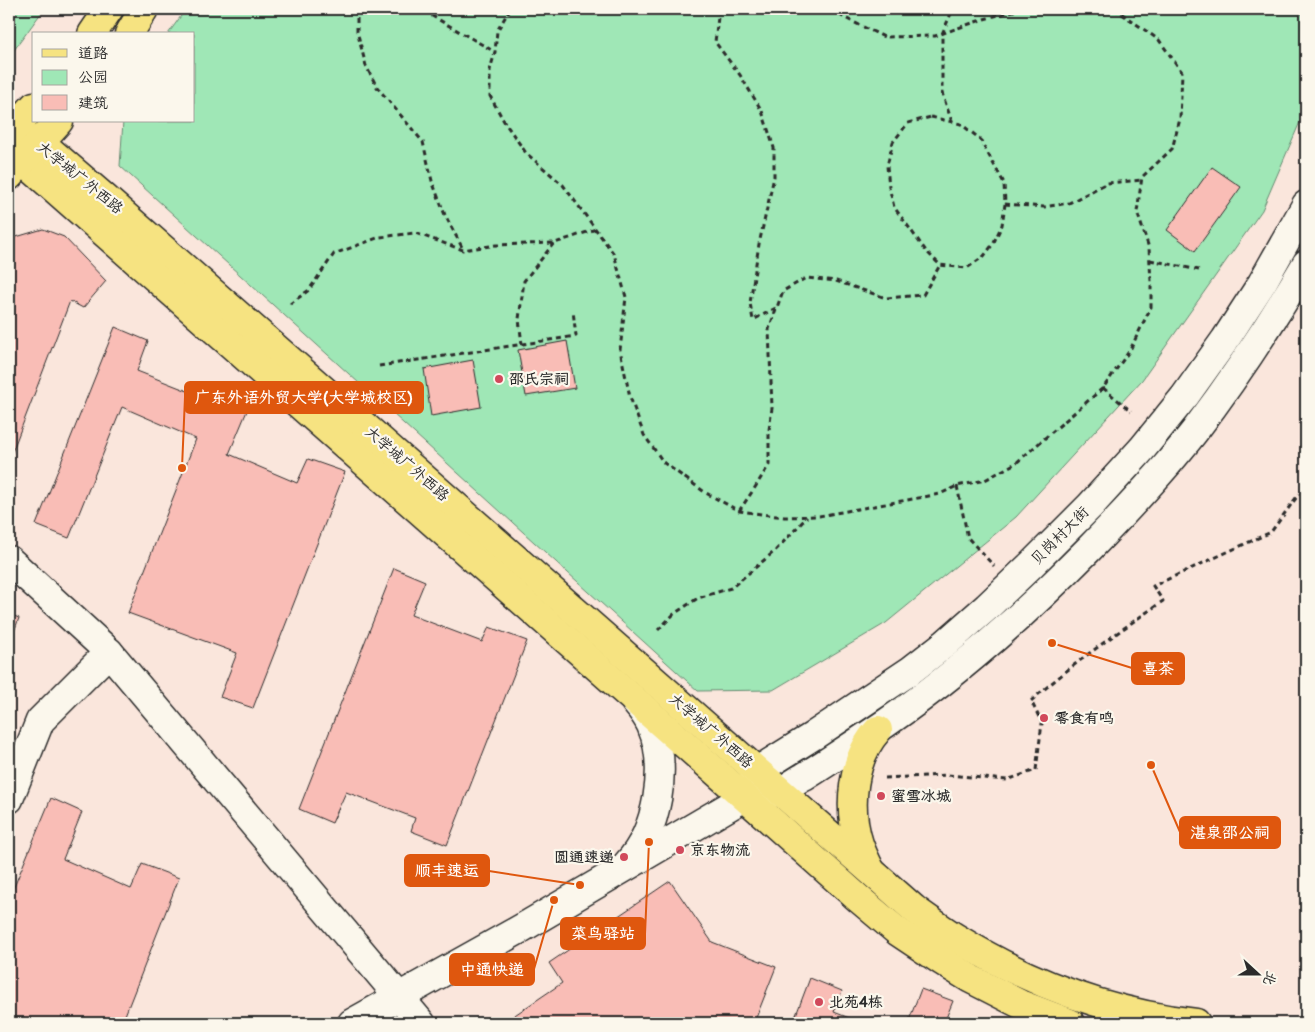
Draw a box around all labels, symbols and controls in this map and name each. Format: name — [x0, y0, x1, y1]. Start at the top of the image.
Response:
legend — [32, 32, 195, 122]
text: 道路 — [78, 44, 108, 63]
text: 公园 — [78, 68, 108, 87]
text: 建筑 — [78, 94, 108, 113]
street label: 大学城广外西路 — [33, 138, 127, 218]
place label: 邵氏宗祠 — [509, 370, 569, 389]
marker: 邵氏宗祠 — [493, 373, 505, 385]
callout: 广东外语外贸大学(大学城校区) — [185, 382, 423, 413]
text: 广东外语外贸大学(大学城校区) — [195, 388, 413, 408]
street label: 大学城广外西路 — [361, 422, 453, 506]
street label: 贝岗村大街 — [1027, 503, 1093, 569]
callout: 喜茶 — [1132, 653, 1184, 684]
text: 喜茶 — [1142, 659, 1174, 679]
street label: 大学城广外西路 — [665, 689, 757, 773]
place label: 零食有鸣 — [1054, 709, 1114, 728]
marker: 零食有鸣 — [1038, 712, 1050, 724]
place label: 蜜雪冰城 — [891, 787, 951, 806]
marker: 蜜雪冰城 — [875, 790, 887, 802]
callout: 湛泉邵公祠 — [1180, 817, 1280, 848]
text: 湛泉邵公祠 — [1190, 823, 1270, 843]
place label: 京东物流 — [690, 841, 750, 860]
marker: 京东物流 — [674, 844, 686, 856]
place label: 圆通速递 — [554, 848, 614, 867]
marker: 圆通速递 — [618, 851, 630, 863]
callout: 顺丰速运 — [405, 855, 489, 886]
text: 顺丰速运 — [415, 861, 479, 881]
callout: 菜鸟驿站 — [561, 918, 645, 949]
text: 菜鸟驿站 — [571, 924, 635, 944]
north arrow — [1232, 950, 1282, 1000]
callout: 中通快递 — [450, 954, 534, 985]
text: 中通快递 — [460, 960, 524, 980]
text: 北 — [1259, 969, 1280, 988]
place label: 北苑4栋 — [829, 993, 883, 1012]
marker: 北苑4栋 — [813, 996, 825, 1008]

